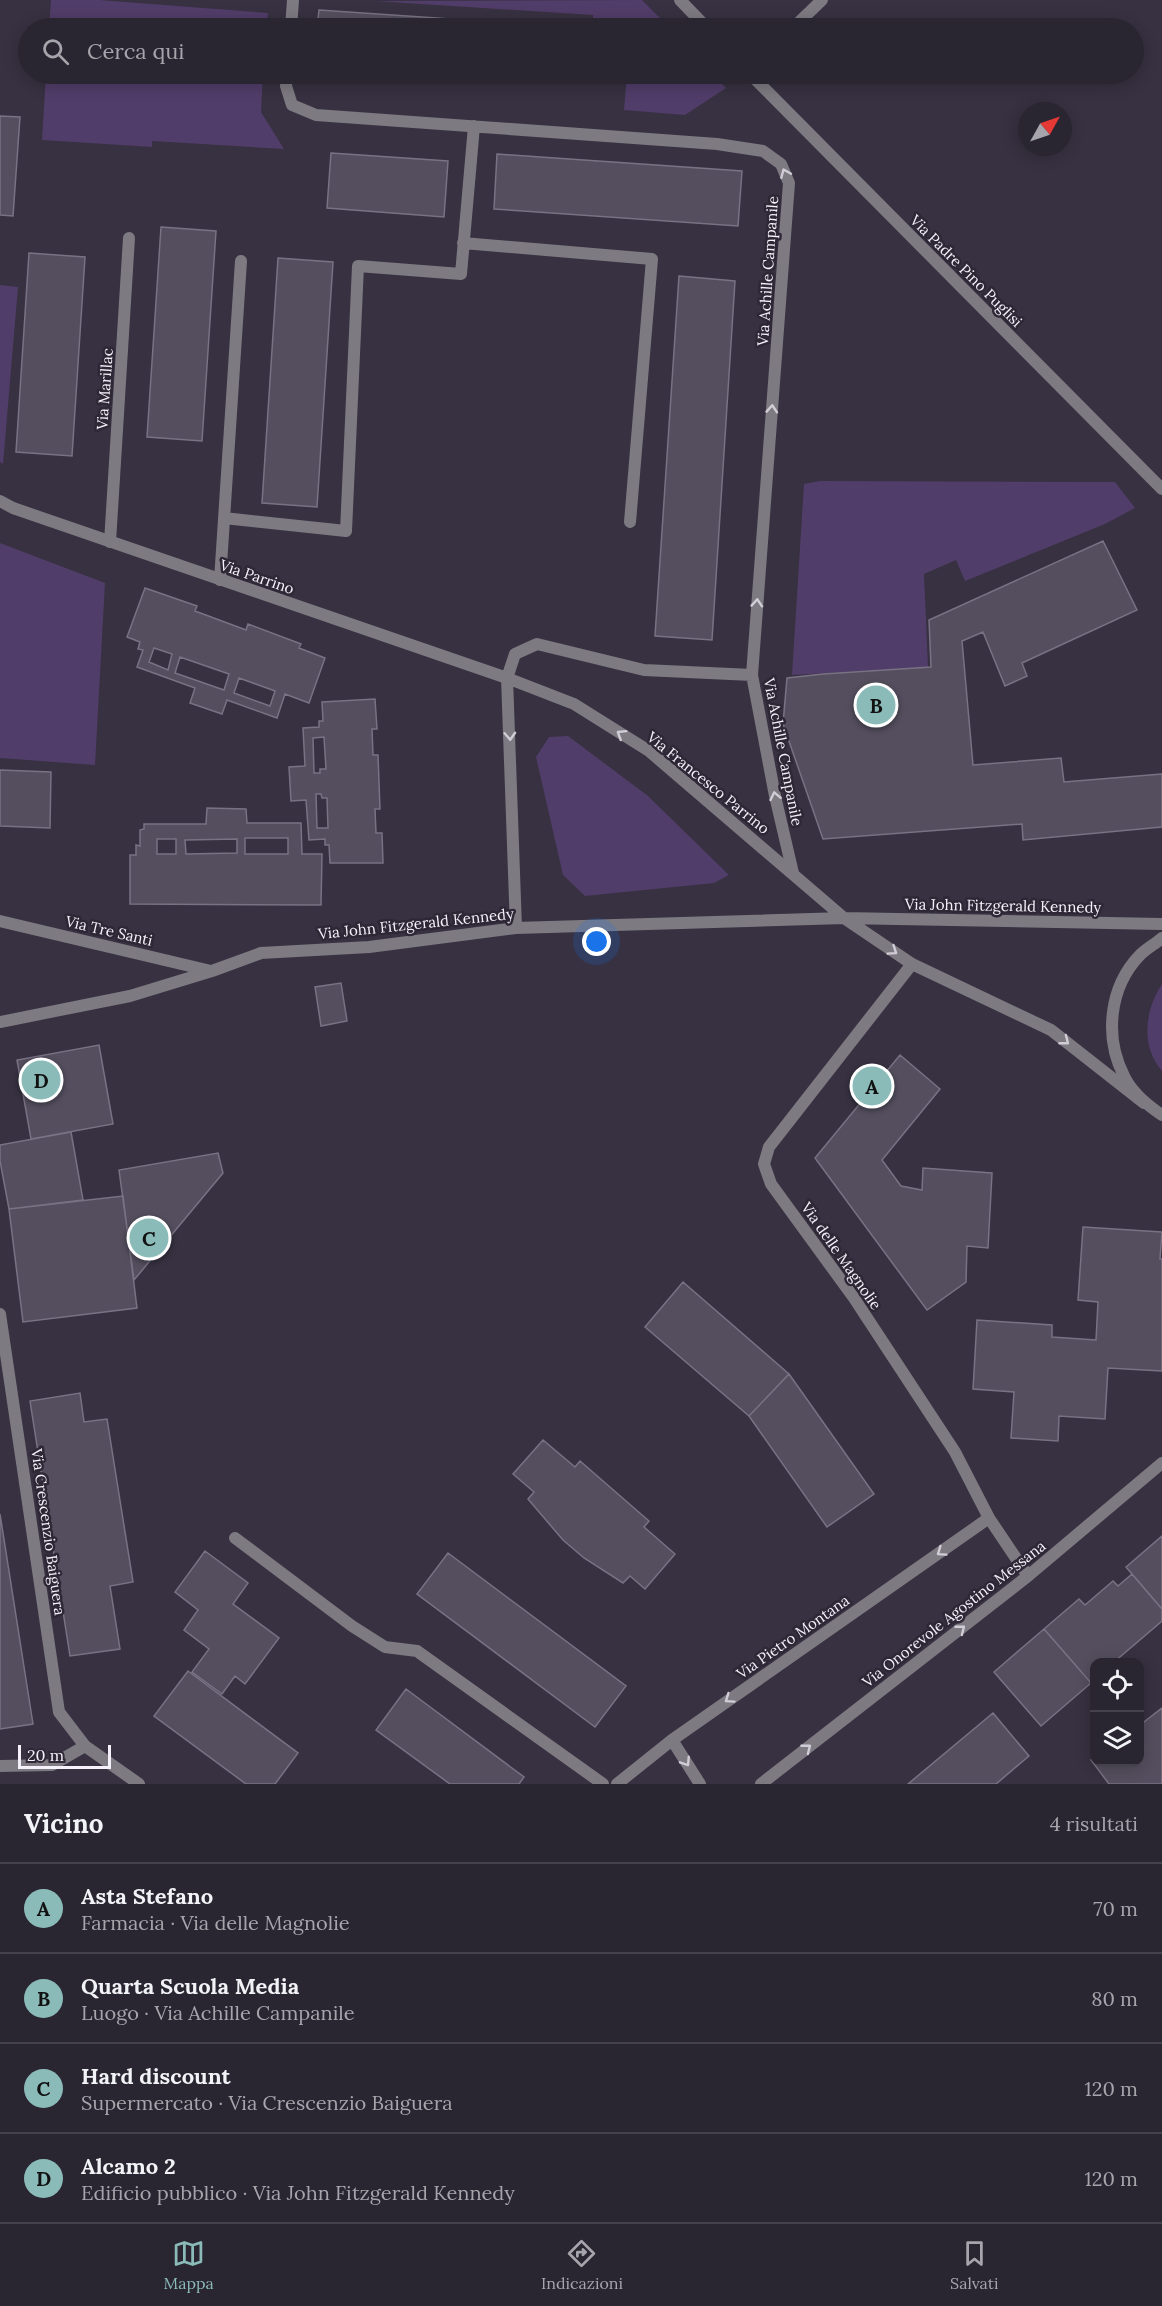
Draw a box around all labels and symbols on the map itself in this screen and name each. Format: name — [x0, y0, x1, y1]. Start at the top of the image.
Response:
north arrow — [1018, 102, 1072, 156]
one-way arrow — [780, 169, 792, 180]
street label: Via Achille Campanile — [753, 195, 782, 348]
street label: Via Padre Pino Puglisi — [906, 210, 1026, 331]
street label: Via Marillac — [92, 348, 117, 431]
one-way arrow — [765, 404, 778, 413]
street label: Via Parrino — [217, 555, 297, 598]
one-way arrow — [751, 599, 764, 608]
street label: Via Achille Campanile — [760, 675, 807, 827]
pin: B — [856, 682, 896, 728]
street label: Via Francesco Parrino — [642, 727, 774, 838]
one-way arrow — [617, 729, 627, 741]
one-way arrow — [503, 732, 516, 741]
one-way arrow — [770, 791, 783, 801]
street label: Via John Fitzgerald Kennedy — [904, 894, 1102, 917]
street label: Via John Fitzgerald Kennedy — [316, 904, 515, 943]
street label: Via Tre Santi — [63, 911, 154, 950]
your location — [582, 927, 611, 956]
one-way arrow — [886, 943, 897, 954]
one-way arrow — [1058, 1034, 1069, 1045]
pin: D — [22, 1058, 60, 1102]
pin: A — [852, 1064, 892, 1108]
street label: Via delle Magnolie — [797, 1197, 886, 1313]
pin: C — [130, 1216, 168, 1260]
street label: Via Crescenzio Baiguera — [27, 1446, 70, 1617]
street label: Via Onorevole Agostino Messana — [857, 1536, 1049, 1692]
one-way arrow — [937, 1545, 948, 1556]
street label: Via Pietro Montana — [732, 1590, 853, 1683]
one-way arrow — [954, 1625, 965, 1636]
one-way arrow — [725, 1692, 736, 1703]
scale bar — [18, 1742, 111, 1770]
one-way arrow — [800, 1745, 811, 1756]
one-way arrow — [679, 1755, 690, 1766]

